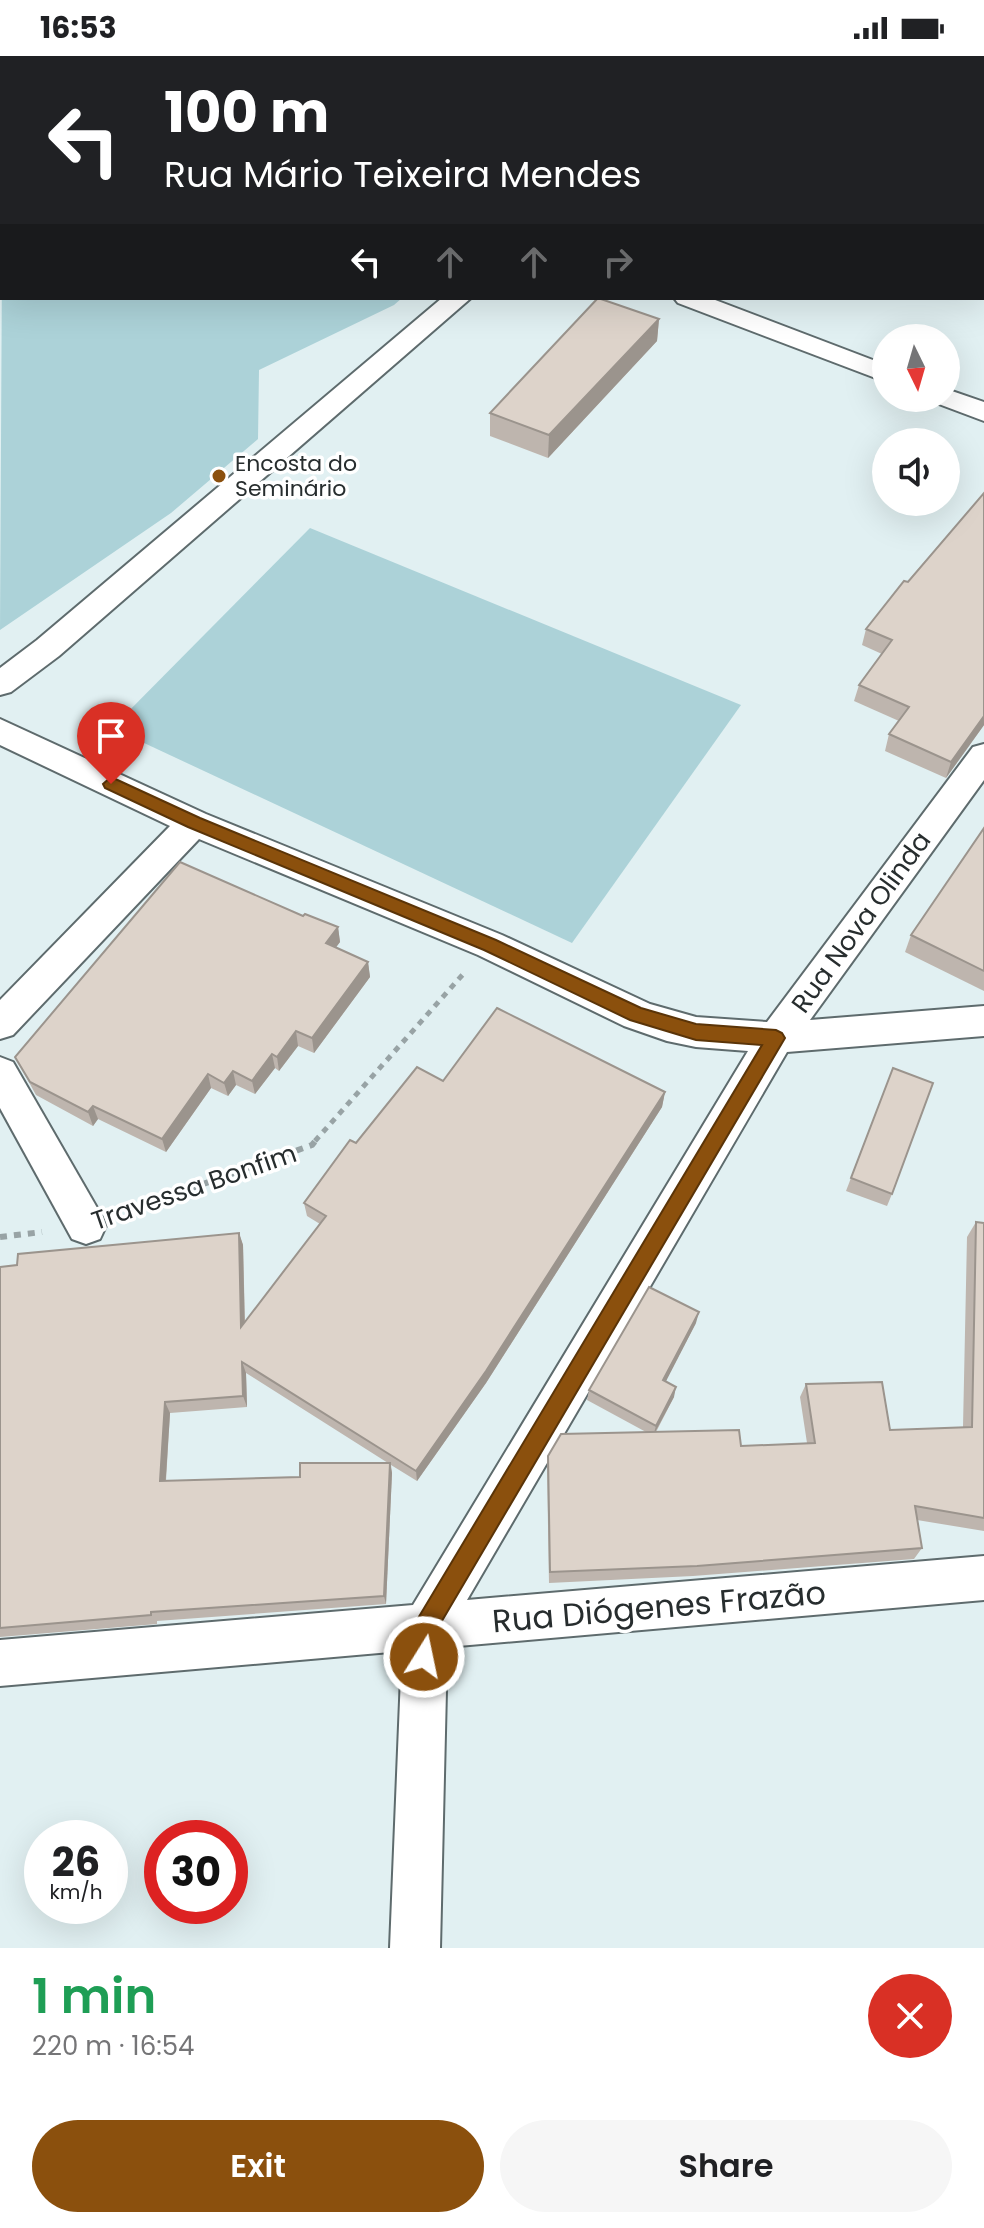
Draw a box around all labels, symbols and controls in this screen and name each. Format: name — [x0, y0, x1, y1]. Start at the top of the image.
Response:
text: 16:53 — [40, 6, 117, 49]
text: 100 m — [164, 73, 329, 152]
icon: left — [32, 88, 136, 192]
text: Rua Mário Teixeira Mendes — [164, 149, 641, 200]
icon: left — [344, 240, 388, 284]
icon: ahead — [428, 240, 472, 284]
icon: ahead — [512, 240, 556, 284]
icon: right — [596, 240, 640, 284]
north arrow — [872, 324, 960, 412]
map controls — [872, 324, 960, 516]
button: sound — [872, 428, 960, 516]
place label: Encosta do Seminário — [235, 448, 357, 504]
marker: Encosta do Seminário — [210, 467, 228, 485]
pin — [77, 702, 145, 784]
icon: arrive — [89, 714, 133, 758]
street label: Rua Nova Olinda — [783, 824, 939, 1020]
street label: Travessa Bonfim — [87, 1135, 301, 1239]
street label: Rua Diógenes Frazão — [490, 1570, 828, 1643]
position arrow — [382, 1615, 466, 1699]
speed limit sign: 30 — [144, 1820, 248, 1924]
text: 26 — [52, 1834, 100, 1890]
text: km/h — [49, 1878, 103, 1906]
text: 1 min — [32, 1963, 156, 2030]
button: close — [868, 1974, 952, 2058]
text: 220 m · 16:54 — [32, 2028, 194, 2064]
button: Exit — [32, 2120, 484, 2212]
button: Share — [500, 2120, 952, 2212]

